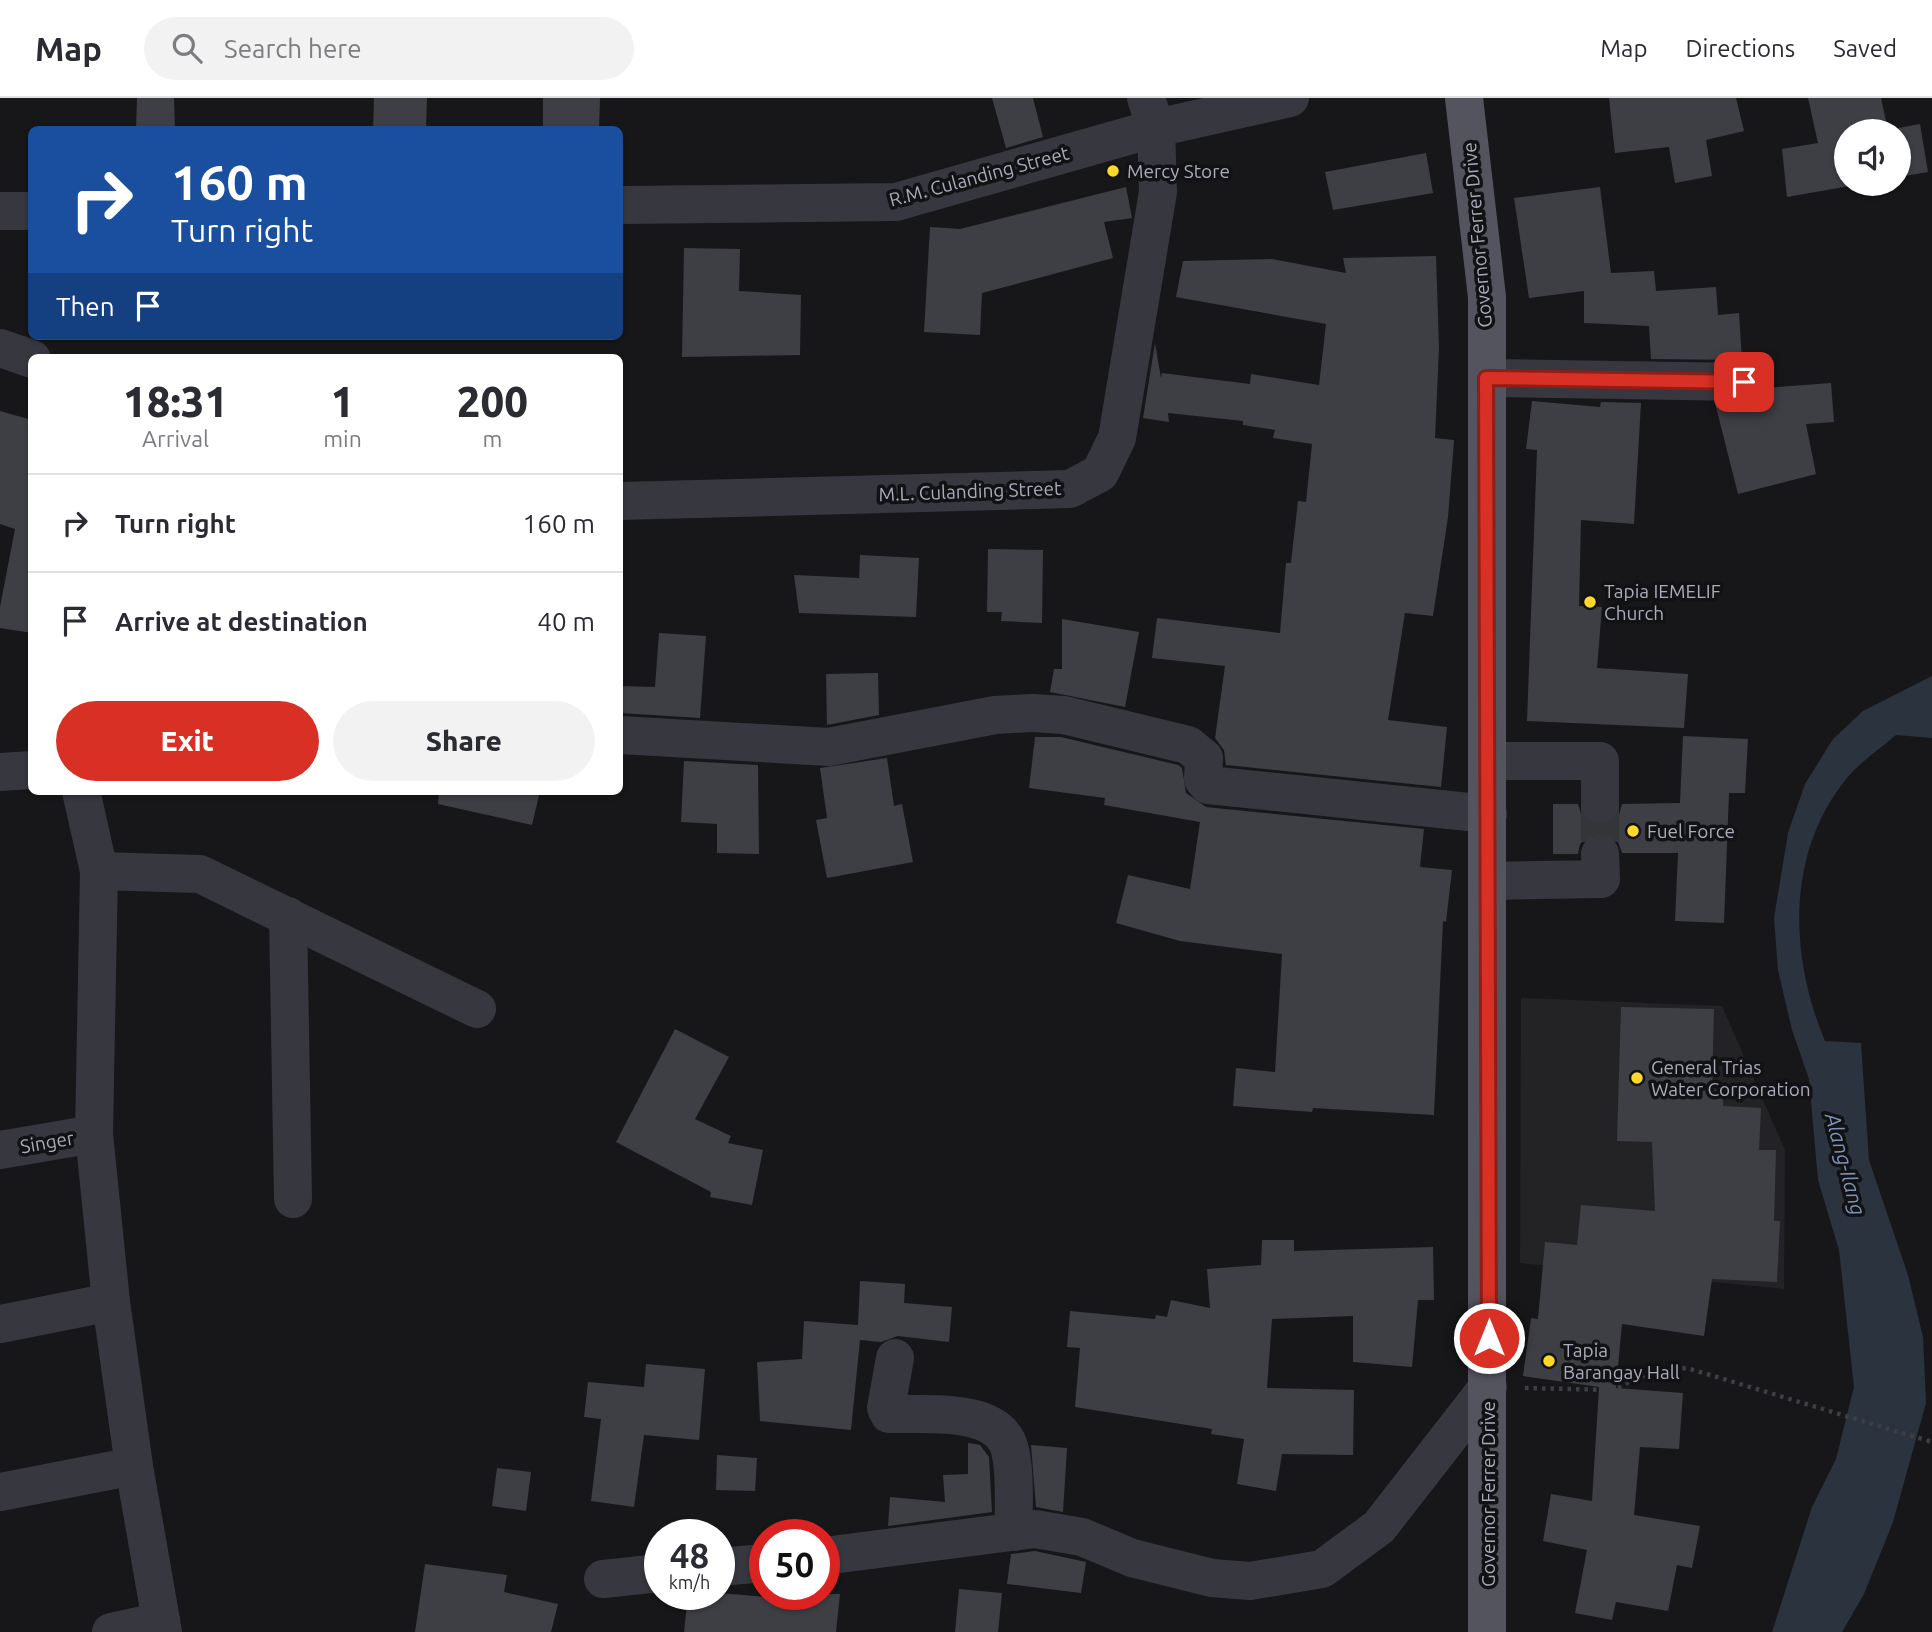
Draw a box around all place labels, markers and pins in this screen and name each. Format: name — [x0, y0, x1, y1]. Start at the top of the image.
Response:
place label: Mercy Store — [1127, 160, 1230, 182]
marker: Mercy Store — [1105, 163, 1121, 179]
pin — [1714, 352, 1774, 412]
place label: Tapia IEMELIF Church — [1604, 580, 1721, 624]
marker: Tapia IEMELIF Church — [1582, 594, 1598, 610]
place label: Fuel Force — [1647, 820, 1735, 842]
marker: Fuel Force — [1625, 823, 1641, 839]
place label: General Trias Water Corporation — [1651, 1056, 1811, 1100]
marker: General Trias Water Corporation — [1629, 1070, 1645, 1086]
place label: Tapia Barangay Hall — [1563, 1339, 1680, 1383]
marker: Tapia Barangay Hall — [1541, 1353, 1557, 1369]

